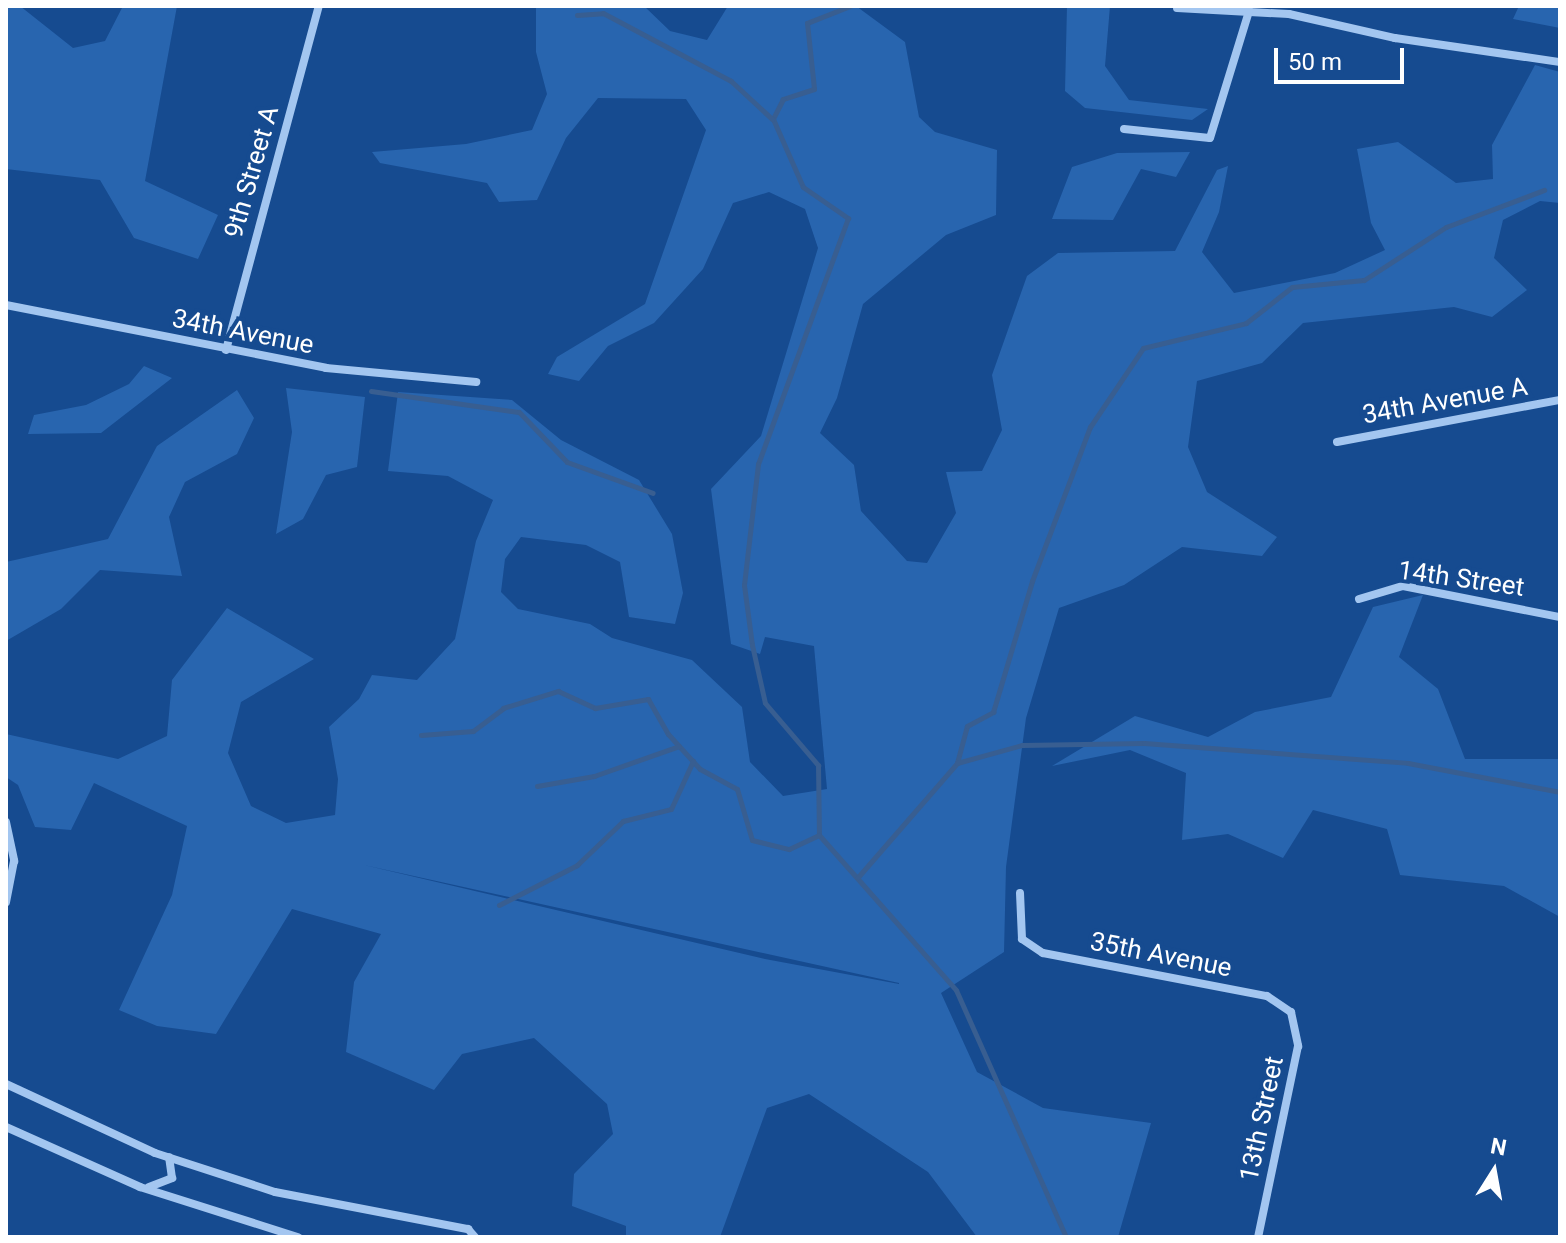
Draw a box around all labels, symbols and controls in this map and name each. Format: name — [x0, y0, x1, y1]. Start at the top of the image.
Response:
scale bar — [1278, 32, 1408, 82]
text: 50 m — [1288, 48, 1342, 76]
street label: 9th Street A — [218, 102, 286, 242]
street label: 34th Avenue — [170, 303, 316, 361]
street label: 34th Avenue A — [1360, 371, 1530, 431]
street label: 14th Street — [1396, 555, 1526, 603]
street label: 35th Avenue — [1088, 926, 1234, 984]
street label: 13th Street — [1234, 1054, 1290, 1184]
north arrow — [1454, 1131, 1534, 1211]
text: N — [1489, 1133, 1509, 1161]

